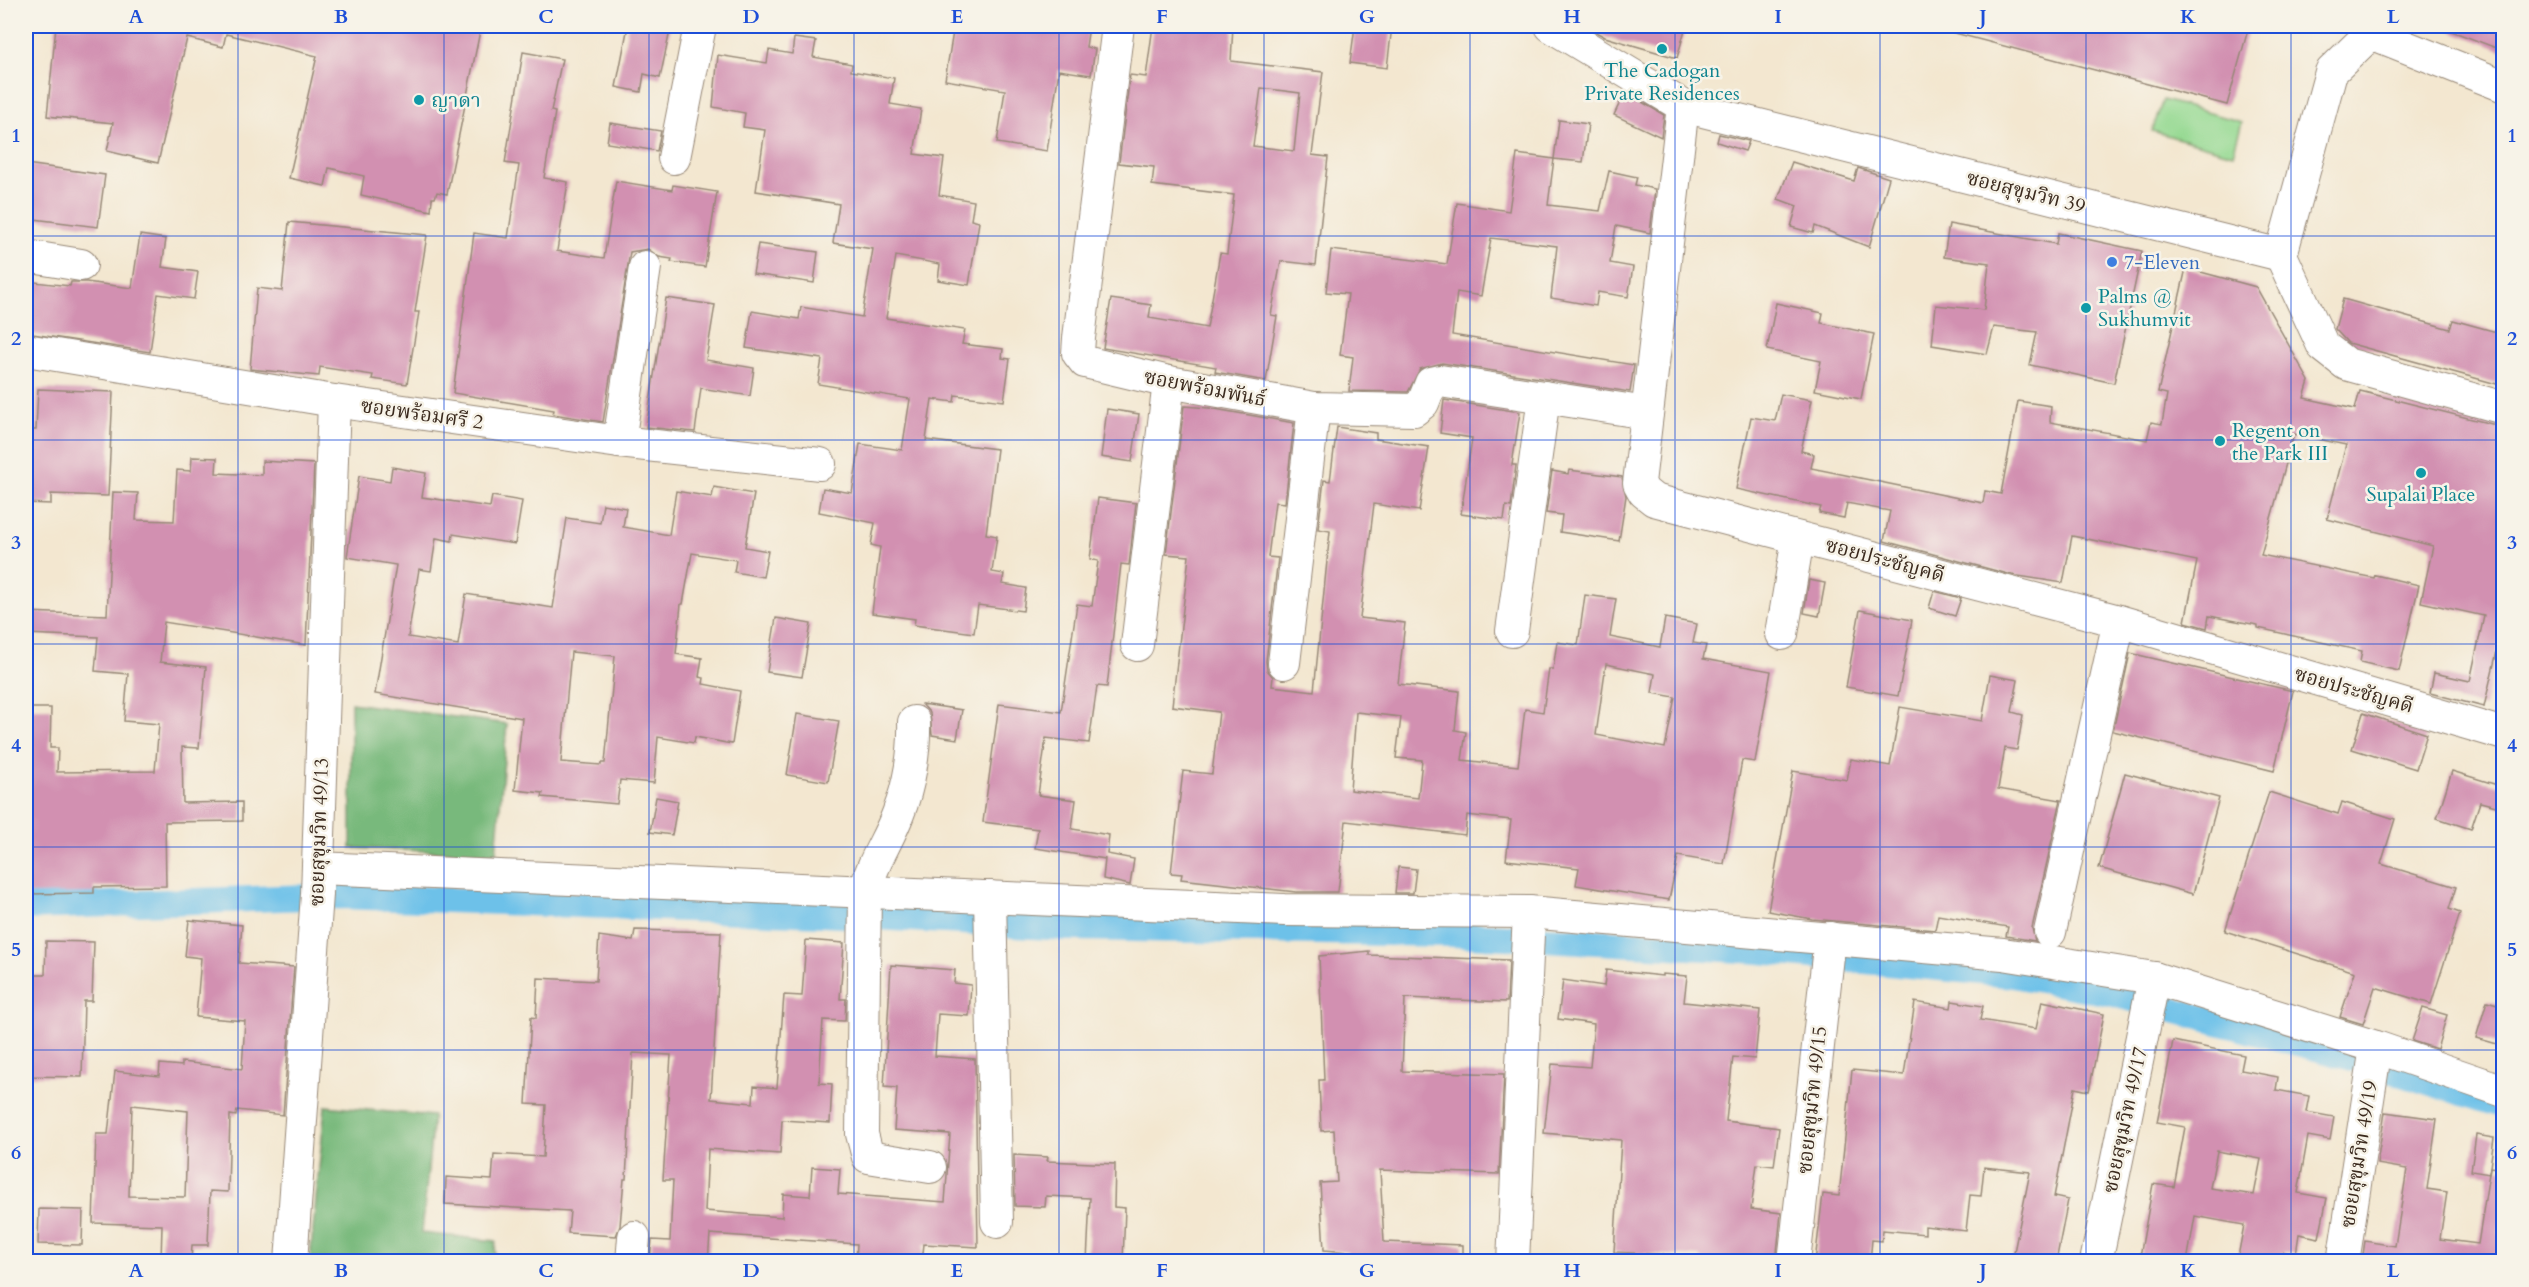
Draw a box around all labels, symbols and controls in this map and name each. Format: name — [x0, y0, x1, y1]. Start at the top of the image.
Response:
text: A — [128, 3, 144, 30]
text: B — [334, 3, 348, 30]
text: C — [538, 3, 554, 30]
text: D — [742, 3, 760, 30]
text: E — [951, 3, 963, 30]
text: F — [1156, 3, 1168, 30]
text: G — [1359, 3, 1375, 30]
text: H — [1563, 3, 1581, 30]
text: I — [1774, 3, 1782, 30]
text: J — [1976, 3, 1987, 30]
text: K — [2180, 3, 2197, 30]
text: L — [2387, 3, 2400, 30]
marker: The Cadogan Private Residences — [1655, 42, 1669, 56]
place label: The Cadogan Private Residences — [1584, 57, 1740, 107]
place label: ญาดา — [431, 87, 481, 114]
marker: ญาดา — [412, 93, 426, 107]
text: 1 — [11, 122, 21, 149]
text: 1 — [2507, 122, 2517, 149]
street label: ซอยสุขุมวิท 39 — [1964, 164, 2088, 220]
place label: 7-Eleven — [2124, 249, 2201, 276]
marker: 7-Eleven — [2105, 255, 2119, 269]
place label: Palms @ Sukhumvit — [2098, 283, 2191, 333]
marker: Palms @ Sukhumvit — [2079, 301, 2093, 315]
text: 2 — [11, 325, 21, 352]
text: 2 — [2507, 325, 2517, 352]
street label: ซอยพร้อมพันธ์ — [1142, 363, 1269, 413]
street label: ซอยพร้อมศรี 2 — [359, 392, 485, 436]
place label: Regent on the Park III — [2232, 417, 2328, 467]
marker: Regent on the Park III — [2213, 434, 2227, 448]
marker: Supalai Place — [2414, 466, 2428, 480]
place label: Supalai Place — [2367, 481, 2475, 508]
text: 3 — [11, 529, 21, 556]
text: 3 — [2507, 529, 2517, 556]
street label: ซอยประชัญคดี — [1822, 531, 1948, 589]
street label: ซอยประชัญคดี — [2291, 660, 2417, 720]
text: 4 — [11, 732, 21, 759]
text: 4 — [2507, 732, 2517, 759]
street label: ซอยสุขุมวิท 49/13 — [303, 757, 335, 907]
text: 5 — [11, 936, 21, 963]
text: 5 — [2507, 936, 2517, 963]
street label: ซอยสุขุมวิท 49/15 — [1791, 1025, 1833, 1175]
street label: ซอยสุขุมวิท 49/17 — [2096, 1045, 2154, 1195]
street label: ซอยสุขุมวิท 49/19 — [2334, 1079, 2384, 1229]
text: 6 — [11, 1139, 21, 1166]
text: 6 — [2507, 1139, 2517, 1166]
text: A — [128, 1257, 144, 1284]
text: B — [334, 1257, 348, 1284]
text: C — [538, 1257, 554, 1284]
text: D — [742, 1257, 760, 1284]
text: E — [951, 1257, 963, 1284]
text: F — [1156, 1257, 1168, 1284]
text: G — [1359, 1257, 1375, 1284]
text: H — [1563, 1257, 1581, 1284]
text: I — [1774, 1257, 1782, 1284]
text: J — [1976, 1257, 1987, 1284]
text: K — [2180, 1257, 2197, 1284]
text: L — [2387, 1257, 2400, 1284]

